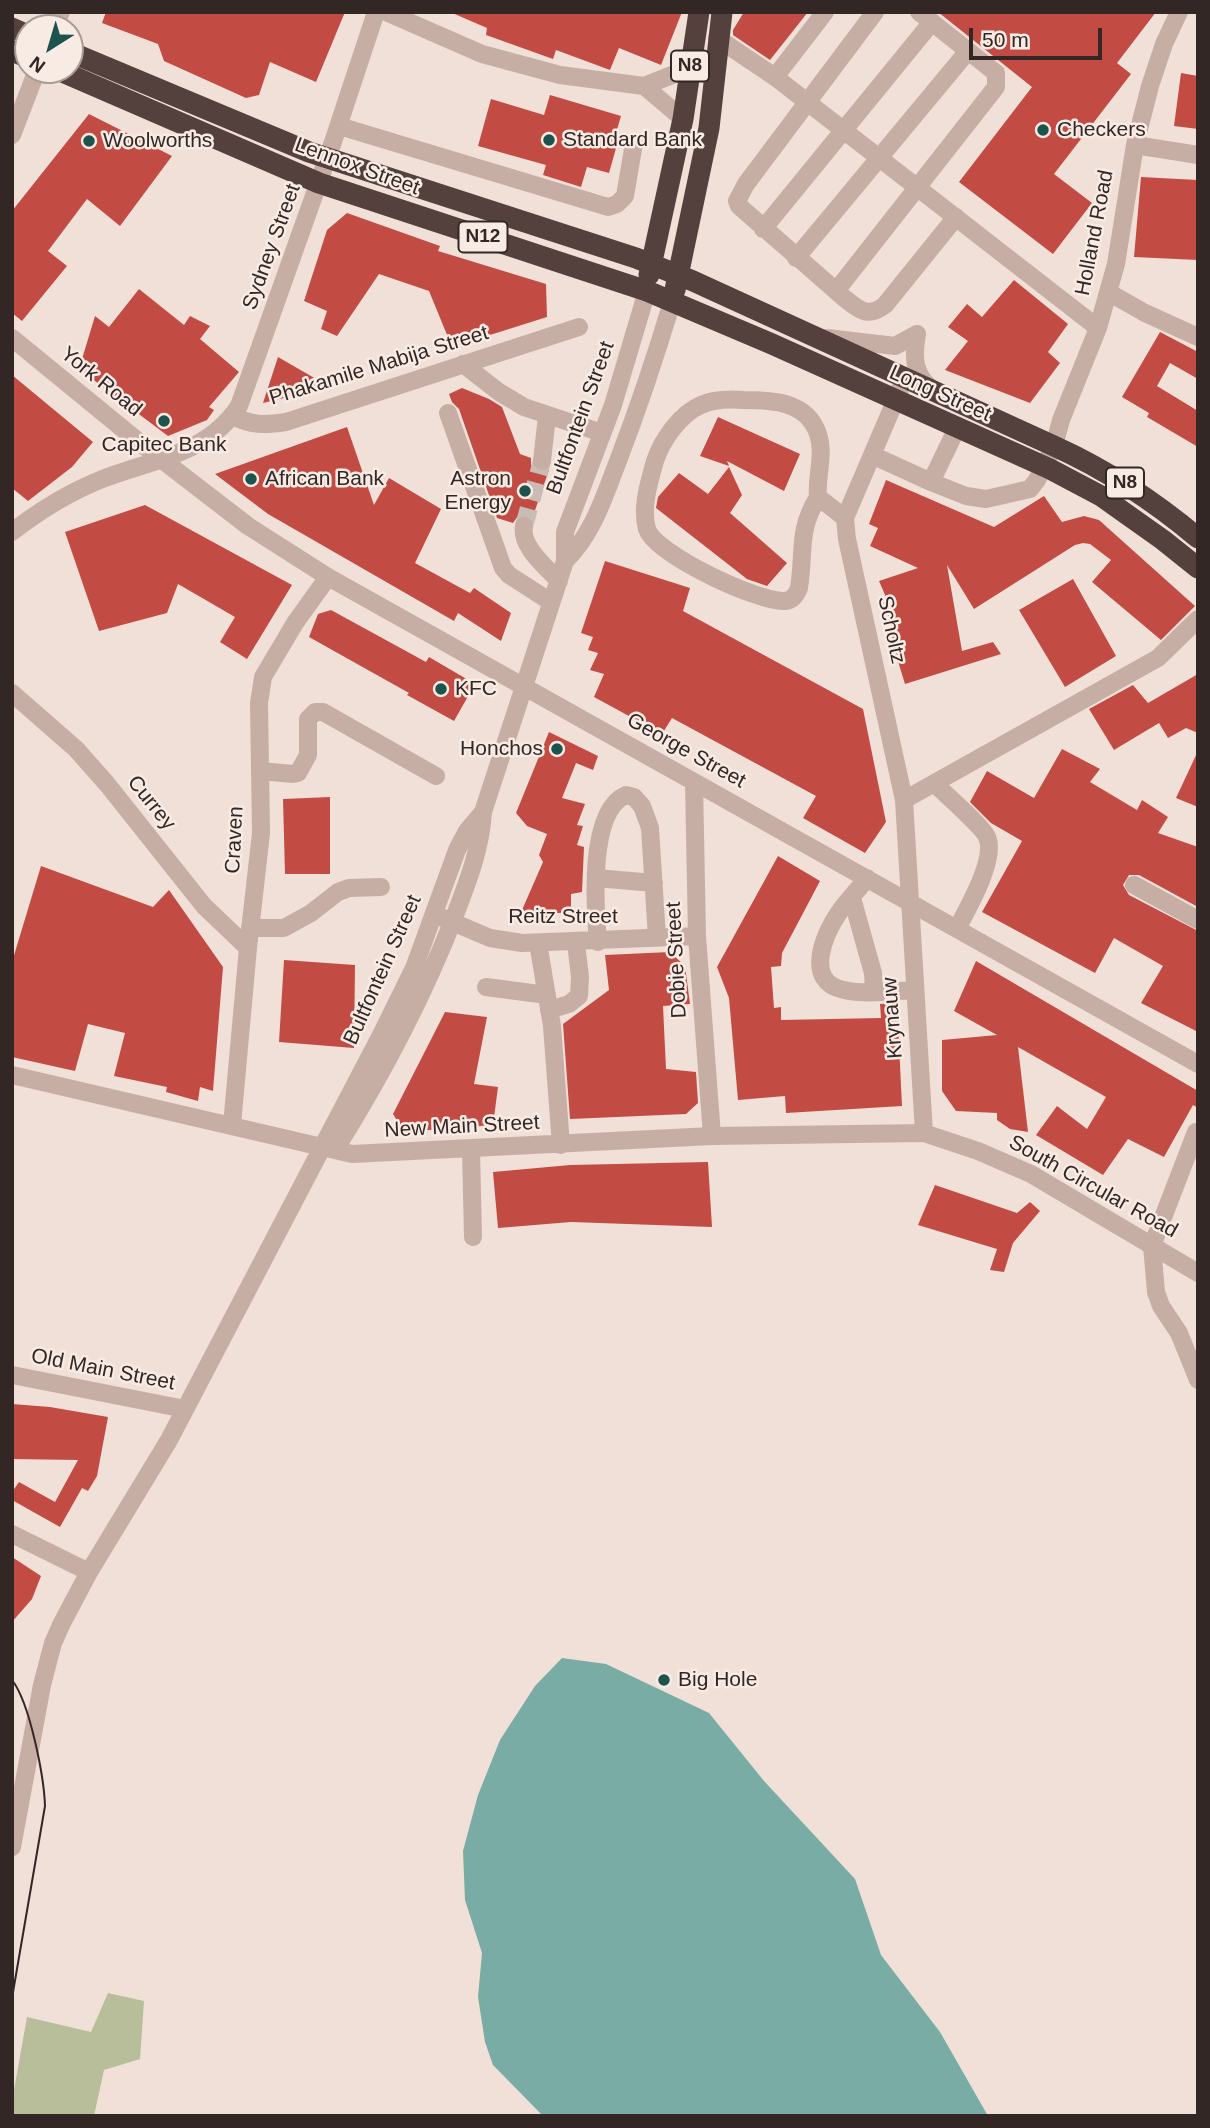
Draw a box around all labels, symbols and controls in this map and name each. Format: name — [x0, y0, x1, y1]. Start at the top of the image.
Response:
north arrow — [14, 14, 84, 84]
scale bar — [972, 14, 1105, 58]
text: 50 m — [982, 28, 1029, 51]
road number: N8 — [671, 50, 709, 82]
text: N — [25, 52, 49, 77]
place label: Checkers — [1057, 117, 1146, 143]
marker: Checkers — [1035, 122, 1051, 138]
place label: Standard Bank — [563, 127, 702, 153]
place label: Woolworths — [103, 128, 212, 154]
marker: Standard Bank — [541, 132, 557, 148]
marker: Woolworths — [81, 133, 97, 149]
street label: Lennox Street — [291, 133, 423, 201]
street label: Holland Road — [1070, 168, 1120, 298]
street label: Sydney Street — [238, 181, 306, 313]
road number: N12 — [458, 221, 508, 252]
street label: Phakamile Mabija Street — [266, 321, 492, 411]
street label: Bultfontein Street — [542, 338, 620, 498]
street label: York Road — [55, 342, 147, 422]
street label: Long Street — [885, 360, 995, 428]
marker: Capitec Bank — [156, 413, 172, 429]
place label: Capitec Bank — [102, 432, 226, 458]
place label: African Bank — [265, 466, 384, 492]
place label: Astron Energy — [444, 466, 511, 516]
road number: N8 — [1106, 468, 1144, 498]
marker: African Bank — [243, 471, 259, 487]
marker: Astron Energy — [517, 483, 533, 499]
street label: Scholtz — [872, 594, 910, 666]
place label: KFC — [455, 676, 497, 702]
marker: KFC — [433, 681, 449, 697]
street label: George Street — [622, 708, 750, 794]
place label: Honchos — [460, 736, 543, 762]
marker: Honchos — [549, 741, 565, 757]
street label: Currey — [121, 771, 181, 835]
street label: Craven — [221, 806, 249, 874]
street label: Bultfontein Street — [339, 891, 427, 1049]
street label: Dobie Street — [661, 901, 693, 1019]
street label: Reitz Street — [508, 904, 618, 930]
street label: Krynauw — [878, 976, 908, 1060]
street label: New Main Street — [384, 1110, 540, 1144]
street label: South Circular Road — [1004, 1130, 1182, 1244]
street label: Old Main Street — [29, 1344, 177, 1396]
place label: Big Hole — [678, 1667, 757, 1693]
marker: Big Hole — [656, 1672, 672, 1688]

